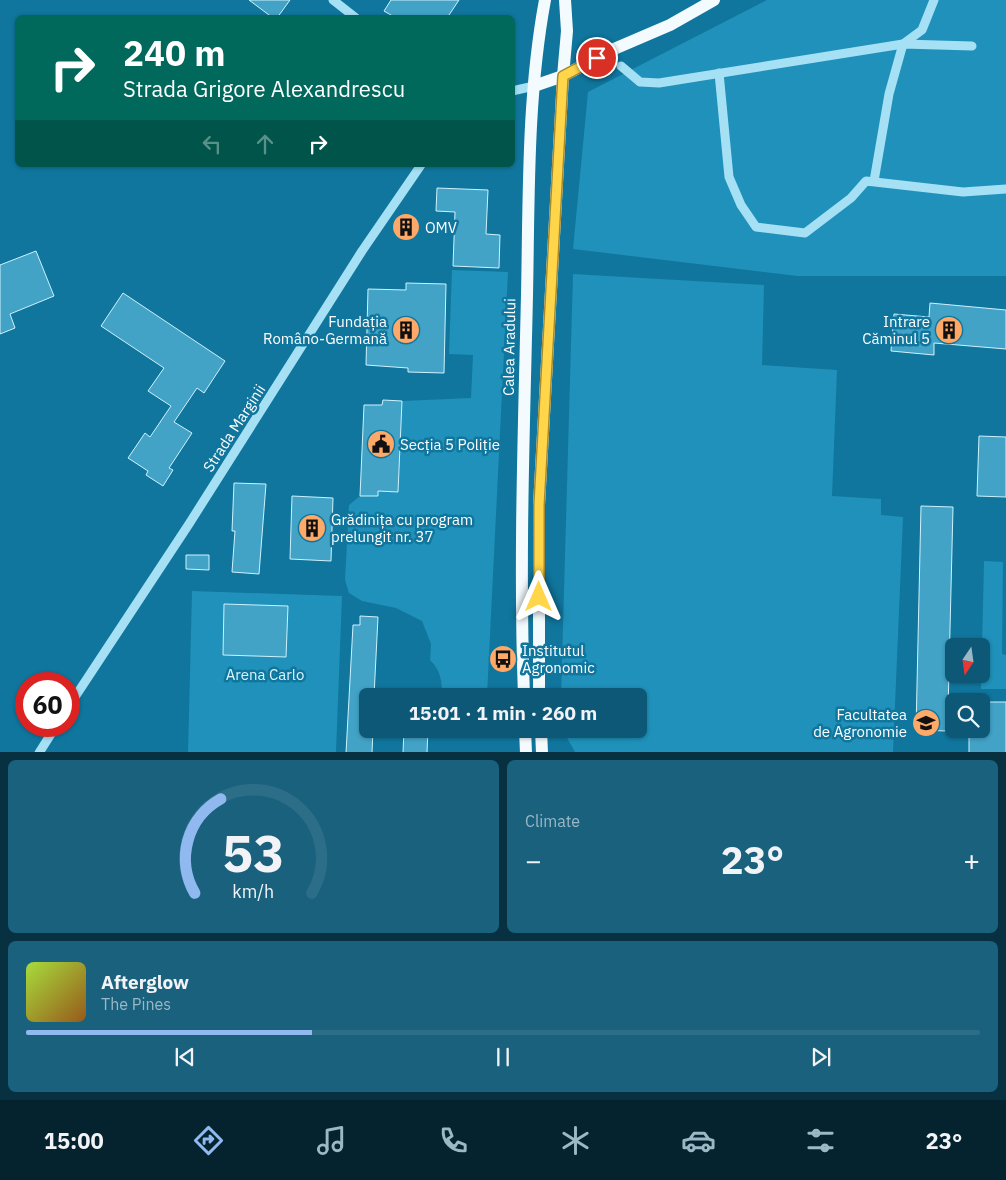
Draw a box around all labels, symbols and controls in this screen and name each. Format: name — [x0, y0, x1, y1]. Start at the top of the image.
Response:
text: 240 m — [123, 30, 226, 76]
icon: right — [40, 35, 105, 100]
pin — [576, 37, 618, 79]
icon: arrive — [583, 44, 611, 72]
text: Strada Grigore Alexandrescu — [123, 74, 405, 103]
icon: left — [198, 130, 226, 158]
icon: ahead — [251, 130, 279, 158]
icon: right — [304, 130, 332, 158]
building icon: OMV — [391, 212, 421, 242]
place label: OMV — [425, 218, 457, 237]
street label: Calea Aradului — [499, 298, 519, 396]
place label: Fundația Româno-Germană — [263, 312, 387, 348]
place label: Intrare Căminul 5 — [862, 312, 930, 348]
building icon: Fundația Româno-Germană — [391, 315, 421, 345]
building icon: Intrare Căminul 5 — [934, 315, 964, 345]
street label: Strada Marginii — [199, 381, 269, 475]
public building icon: Secția 5 Poliție — [366, 429, 396, 459]
place label: Secția 5 Poliție — [400, 435, 500, 454]
place label: Grădinița cu program prelungit nr. 37 — [331, 510, 473, 546]
building icon: Grădinița cu program prelungit nr. 37 — [297, 513, 327, 543]
position arrow — [512, 570, 564, 622]
north arrow — [945, 638, 990, 682]
map controls — [945, 638, 990, 738]
place label: Institutul Agronomic — [522, 641, 595, 677]
bus stop icon: Institutul Agronomic — [488, 644, 518, 674]
park label: Arena Carlo — [226, 665, 304, 684]
speed limit sign: 60 — [15, 672, 80, 737]
button: search — [945, 693, 990, 738]
text: 15:01 · 1 min · 260 m — [409, 701, 597, 725]
place label: Facultatea de Agronomie — [813, 705, 907, 741]
school or university icon: Facultatea de Agronomie — [911, 708, 941, 738]
text: Climate — [525, 811, 580, 831]
text: 53 — [222, 819, 285, 886]
text: 23° — [721, 835, 784, 884]
text: − — [525, 842, 542, 879]
text: + — [963, 842, 980, 879]
text: km/h — [233, 880, 275, 903]
text: Afterglow — [101, 970, 189, 994]
text: The Pines — [101, 994, 171, 1014]
icon: previous — [171, 1043, 199, 1071]
icon: pause — [489, 1043, 517, 1071]
icon: next — [807, 1043, 835, 1071]
icon: directions — [191, 1123, 226, 1158]
icon: music — [314, 1123, 349, 1158]
icon: phone — [436, 1123, 471, 1158]
icon: climate — [558, 1123, 593, 1158]
icon: car — [681, 1123, 716, 1158]
icon: filters — [803, 1123, 838, 1158]
text: 15:00 — [44, 1126, 104, 1155]
text: 23° — [925, 1126, 962, 1155]

